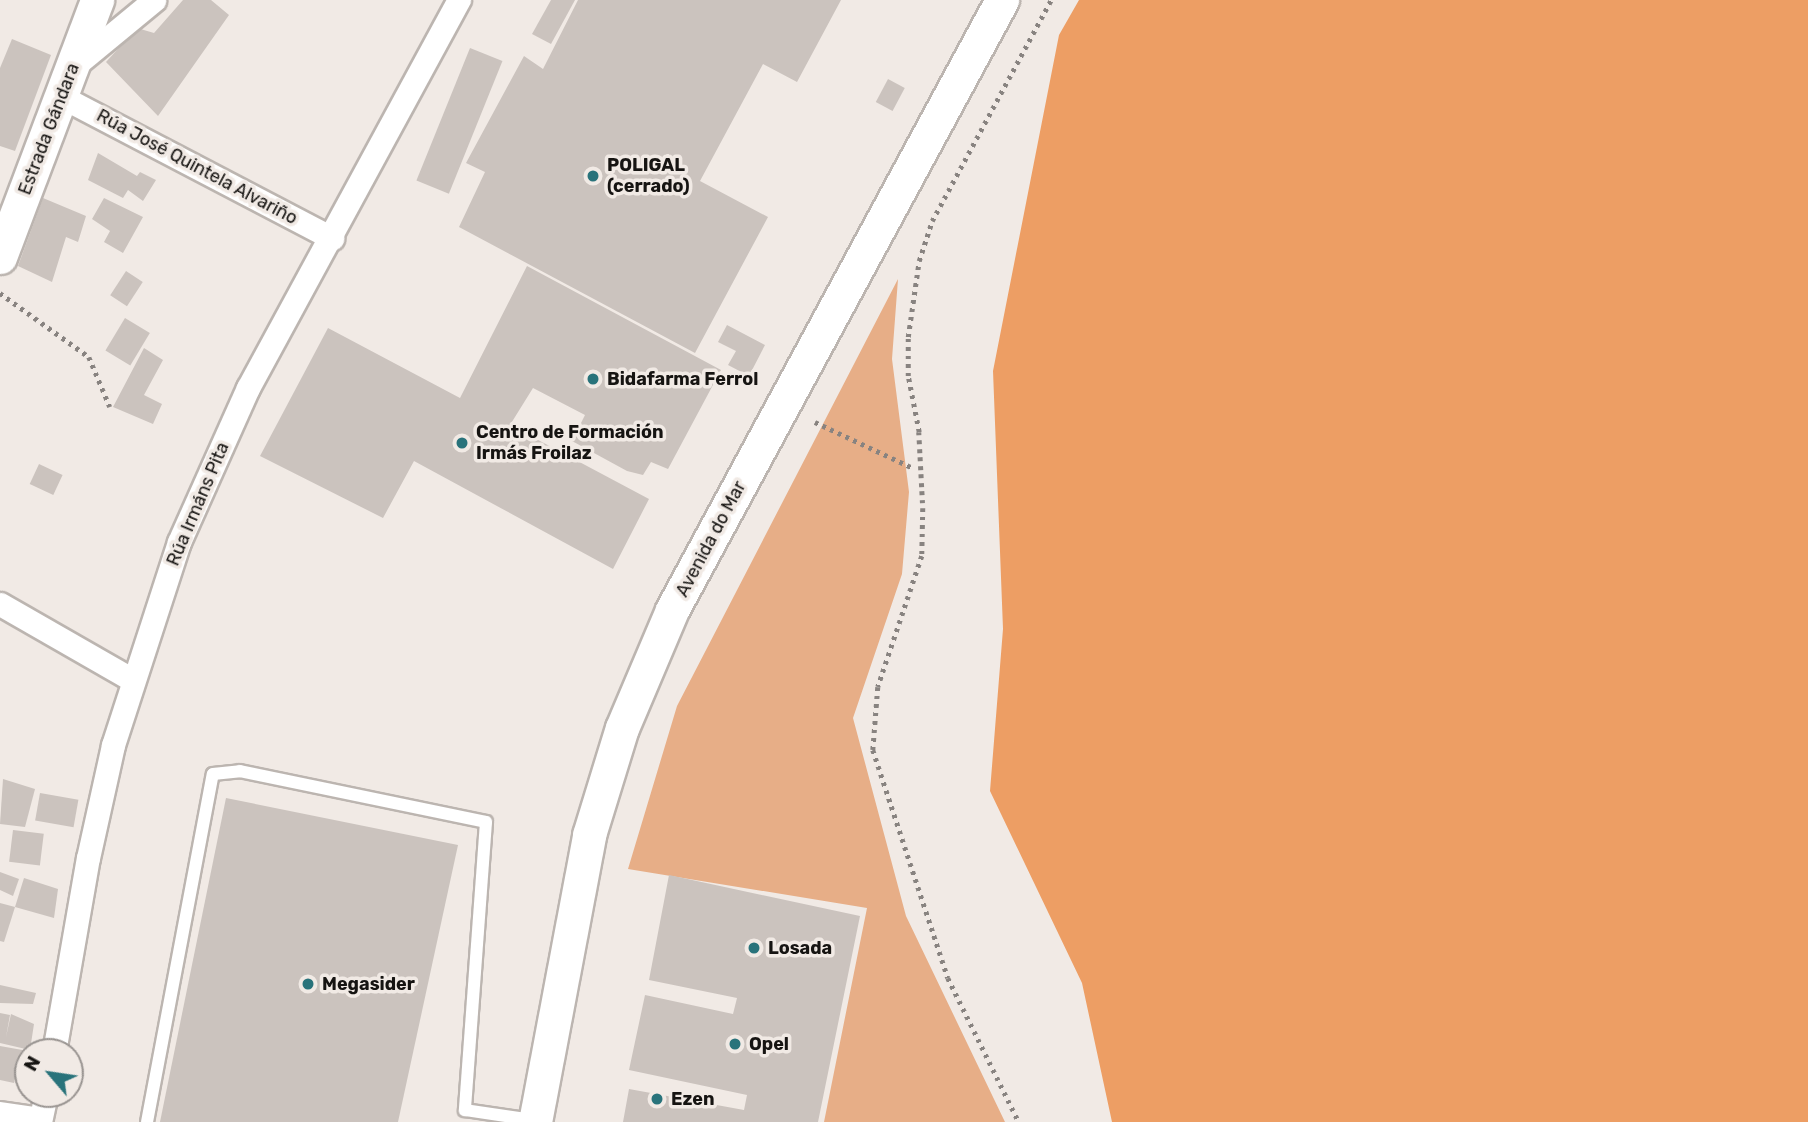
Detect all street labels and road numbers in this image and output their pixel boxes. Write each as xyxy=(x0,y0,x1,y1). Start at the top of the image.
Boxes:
street label: Estrada Gándara xyxy=(14,60,84,198)
street label: Rúa José Quintela Alvariño xyxy=(93,105,301,229)
street label: Rúa Irmáns Pita xyxy=(162,439,234,569)
street label: Avenida do Mar xyxy=(671,477,751,601)

